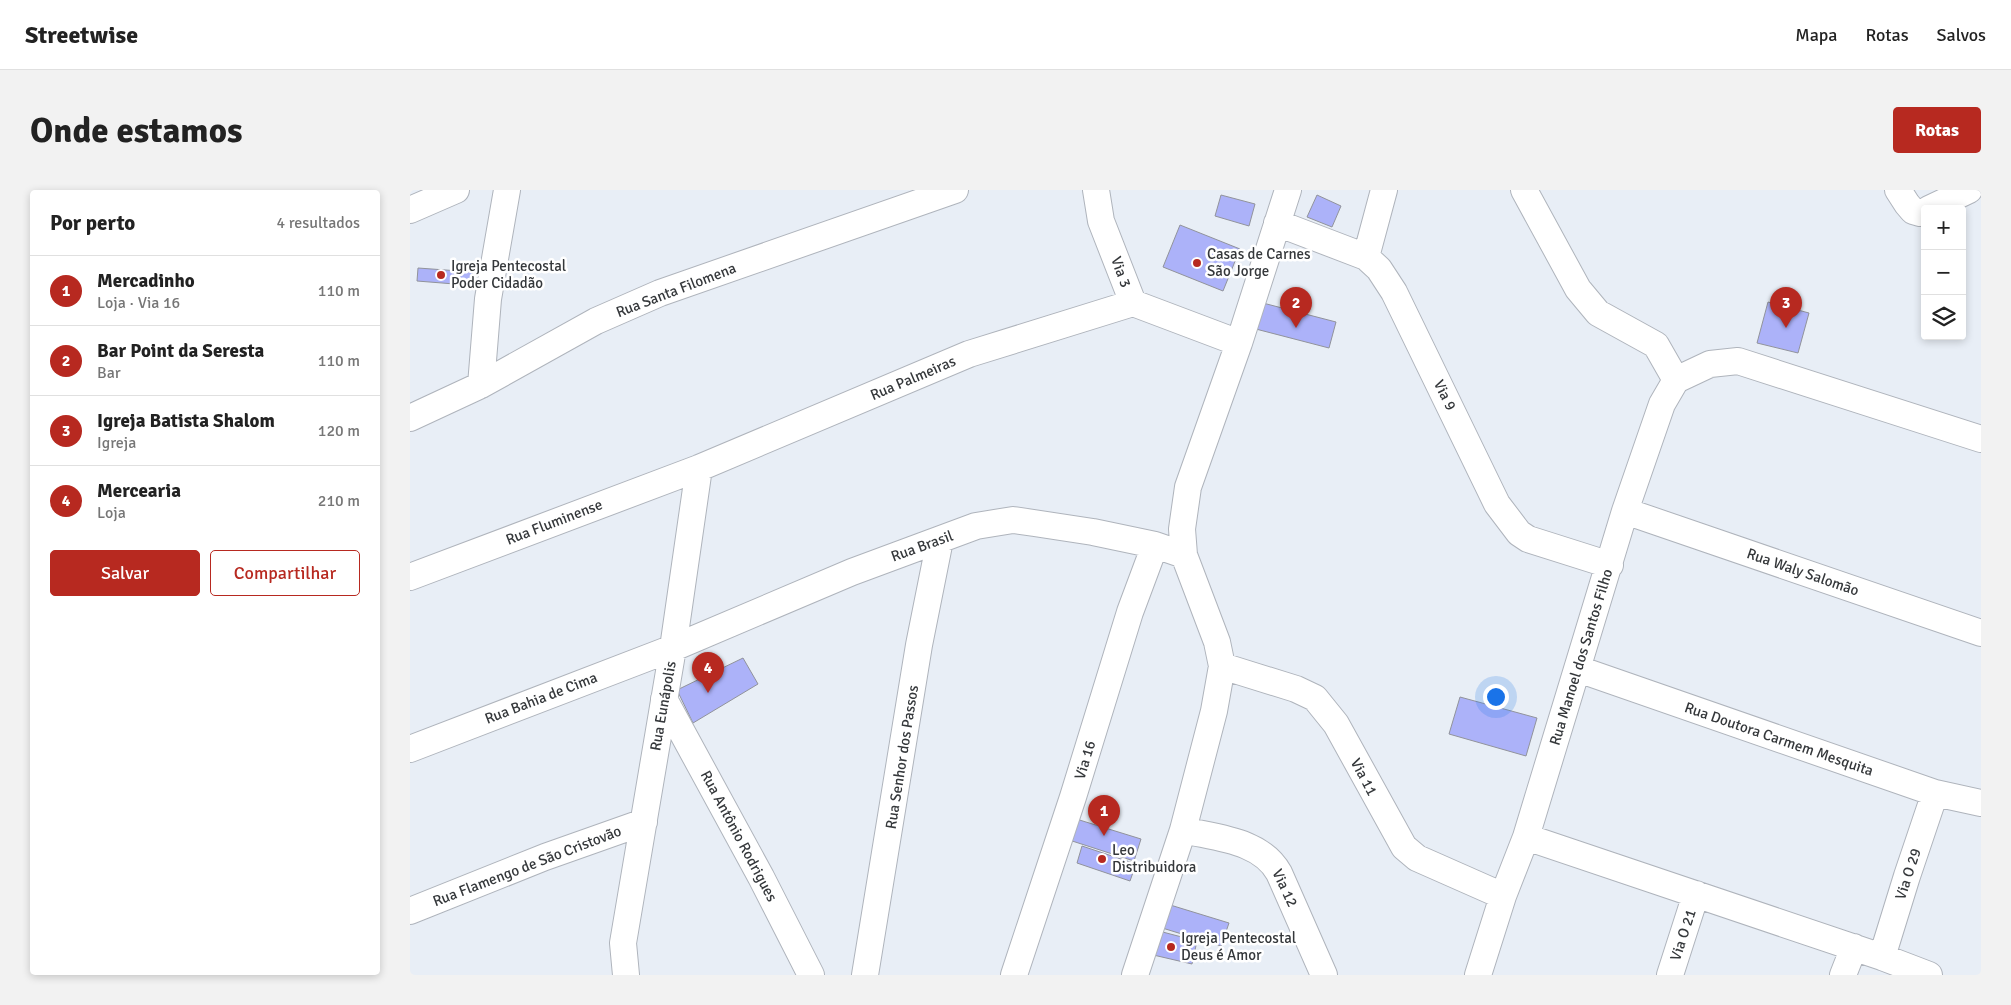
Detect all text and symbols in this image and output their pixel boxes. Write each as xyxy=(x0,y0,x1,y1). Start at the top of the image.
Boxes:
text: Streetwise xyxy=(25,20,138,50)
text: Mapa xyxy=(1795,24,1838,46)
text: Rotas xyxy=(1866,24,1909,46)
text: Salvos xyxy=(1937,24,1986,46)
button: Rotas xyxy=(1893,107,1981,153)
text: Onde estamos xyxy=(30,109,242,152)
map controls xyxy=(1921,205,1966,340)
button: + xyxy=(1921,205,1966,250)
text: Por perto xyxy=(50,210,135,236)
text: 4 resultados xyxy=(277,213,360,233)
place label: Casas de Carnes São Jorge xyxy=(1207,245,1311,280)
button: − xyxy=(1921,250,1966,295)
street label: Via 3 xyxy=(1107,254,1135,290)
place label: Igreja Pentecostal Poder Cidadão xyxy=(451,257,566,292)
marker: Casas de Carnes São Jorge xyxy=(1191,257,1203,269)
street label: Rua Santa Filomena xyxy=(613,259,739,321)
text: Mercadinho xyxy=(97,269,195,293)
marker: Igreja Pentecostal Poder Cidadão xyxy=(435,269,447,281)
text: 1 xyxy=(62,281,70,301)
text: 110 m xyxy=(318,281,360,301)
pin: 2 xyxy=(1280,287,1312,328)
pin: 3 xyxy=(1770,287,1802,328)
text: Loja · Via 16 xyxy=(97,293,180,313)
button: layers xyxy=(1921,295,1966,340)
text: Bar Point da Seresta xyxy=(97,339,264,363)
text: 2 xyxy=(62,351,70,371)
text: 110 m xyxy=(318,351,360,371)
street label: Rua Palmeiras xyxy=(868,352,959,404)
text: Bar xyxy=(97,363,121,383)
street label: Via 9 xyxy=(1430,377,1460,413)
text: Igreja Batista Shalom xyxy=(97,409,275,433)
text: 3 xyxy=(62,421,70,441)
text: 120 m xyxy=(318,421,360,441)
text: Igreja xyxy=(97,433,136,453)
text: Mercearia xyxy=(97,479,181,503)
text: 4 xyxy=(62,491,70,511)
text: 210 m xyxy=(318,491,360,511)
street label: Rua Fluminense xyxy=(503,495,605,549)
text: Loja xyxy=(97,503,126,523)
street label: Rua Brasil xyxy=(889,526,955,566)
street label: Rua Waly Salomão xyxy=(1745,544,1862,600)
button: Salvar xyxy=(50,550,200,596)
button: Compartilhar xyxy=(210,550,360,596)
street label: Rua Manoel dos Santos Filho xyxy=(1546,566,1616,747)
pin: 4 xyxy=(692,652,724,693)
street label: Rua Eunápolis xyxy=(646,659,680,752)
street label: Rua Bahia de Cima xyxy=(482,668,600,728)
street label: Rua Senhor dos Passos xyxy=(882,683,922,830)
your location xyxy=(1483,684,1509,710)
street label: Rua Doutora Carmem Mesquita xyxy=(1682,698,1876,780)
street label: Via 16 xyxy=(1071,738,1099,782)
street label: Via 11 xyxy=(1347,755,1381,799)
street label: Rua Antônio Rodrigues xyxy=(697,767,781,905)
pin: 1 xyxy=(1088,795,1120,836)
street label: Rua Flamengo de São Cristovão xyxy=(430,822,624,910)
place label: Leo Distribuidora xyxy=(1112,841,1196,876)
street label: Via O 29 xyxy=(1891,846,1925,902)
marker: Leo Distribuidora xyxy=(1096,853,1108,865)
street label: Via 12 xyxy=(1268,866,1302,910)
street label: Via O 21 xyxy=(1666,907,1700,963)
place label: Igreja Pentecostal Deus é Amor xyxy=(1181,929,1296,964)
marker: Igreja Pentecostal Deus é Amor xyxy=(1165,941,1177,953)

